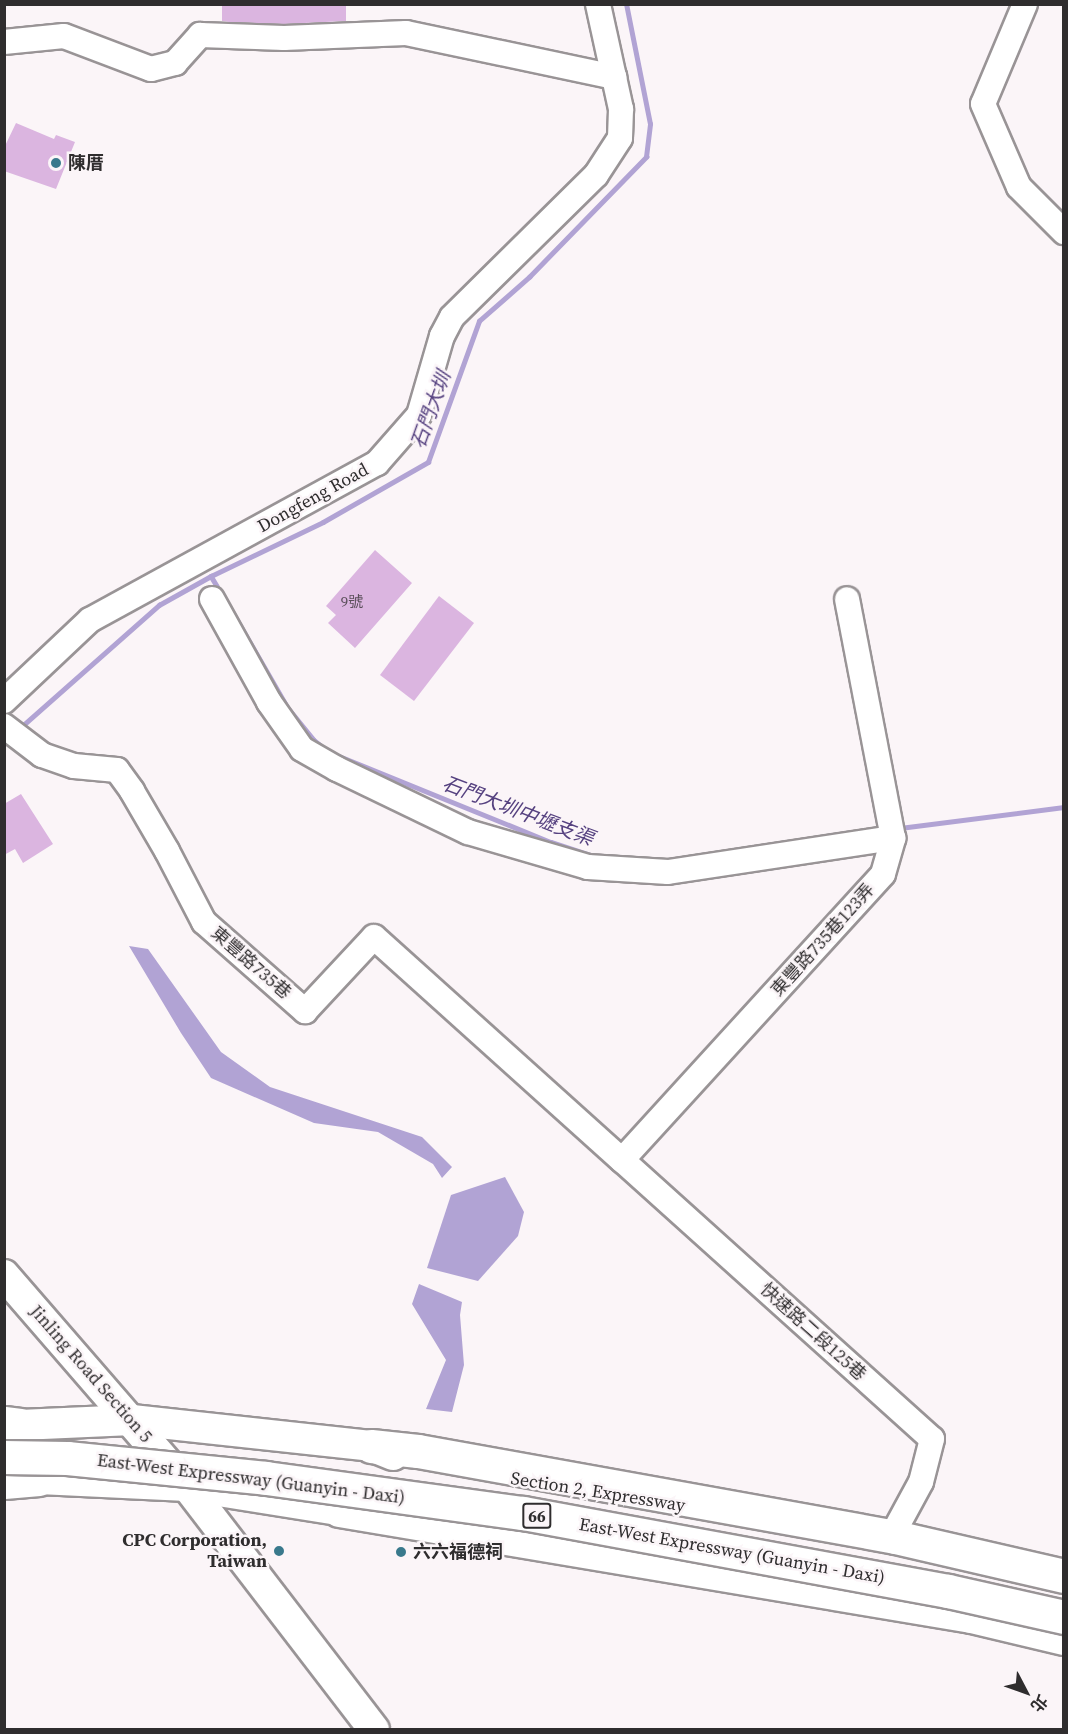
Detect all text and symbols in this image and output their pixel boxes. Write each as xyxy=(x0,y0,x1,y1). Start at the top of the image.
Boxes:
place label: 陳厝 xyxy=(68,152,104,174)
marker: 陳厝 xyxy=(49,156,63,170)
water label: 石門大圳 xyxy=(406,368,456,452)
street label: Dongfeng Road xyxy=(254,459,372,537)
house number: 9號 xyxy=(341,593,363,611)
water label: 石門大圳中壢支渠 xyxy=(439,771,597,851)
street label: 東豐路735巷123弄 xyxy=(767,879,879,1001)
street label: 東豐路735巷 xyxy=(207,922,295,1004)
street label: 快速路二段125巷 xyxy=(756,1279,870,1385)
street label: Jinling Road Section 5 xyxy=(25,1301,157,1447)
street label: East-West Expressway (Guanyin - Daxi) xyxy=(96,1449,406,1509)
street label: Section 2, Expressway xyxy=(509,1468,687,1516)
road number: 66 xyxy=(522,1503,552,1529)
street label: East-West Expressway (Guanyin - Daxi) xyxy=(577,1513,887,1589)
place label: CPC Corporation, Taiwan xyxy=(122,1530,267,1572)
place label: 六六福德祠 xyxy=(413,1541,503,1563)
marker: CPC Corporation, Taiwan xyxy=(272,1544,286,1558)
marker: 六六福德祠 xyxy=(394,1545,408,1559)
north arrow xyxy=(996,1662,1056,1722)
text: 北 xyxy=(1026,1691,1053,1717)

